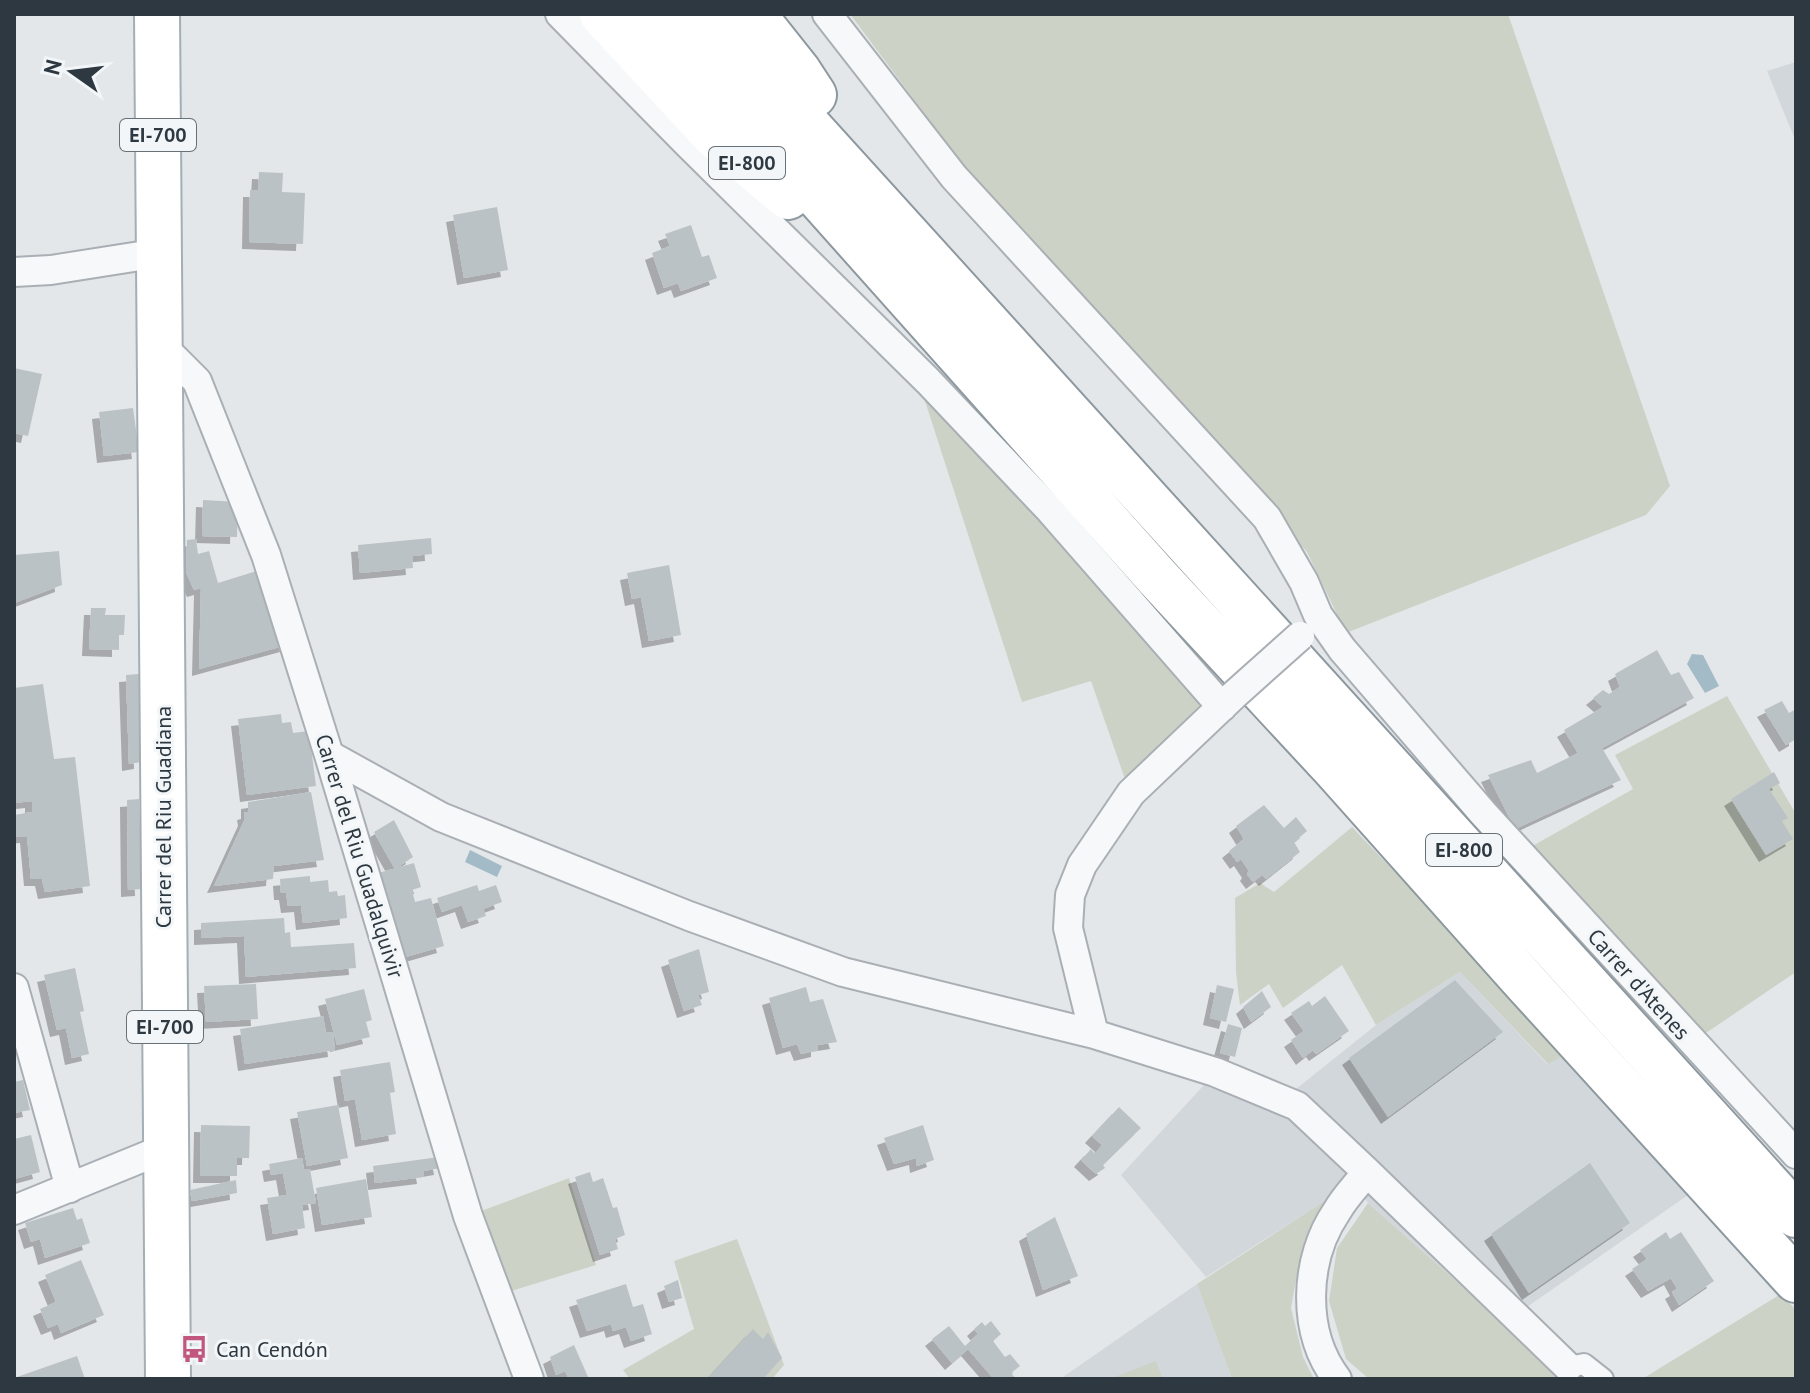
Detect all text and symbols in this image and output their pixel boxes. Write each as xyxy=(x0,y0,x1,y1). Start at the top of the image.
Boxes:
north arrow xyxy=(32,32,112,112)
text: N xyxy=(37,57,68,78)
road number: EI-700 xyxy=(120,119,196,151)
road number: EI-800 xyxy=(709,147,785,179)
street label: Carrer del Riu Guadiana xyxy=(149,706,177,928)
street label: Carrer del Riu Guadalquivir xyxy=(310,731,411,982)
road number: EI-800 xyxy=(1426,834,1502,866)
street label: Carrer d'Atenes xyxy=(1582,923,1696,1045)
road number: EI-700 xyxy=(127,1011,203,1043)
bus stop icon: Can Cendón xyxy=(179,1334,209,1364)
place label: Can Cendón xyxy=(216,1335,328,1363)

